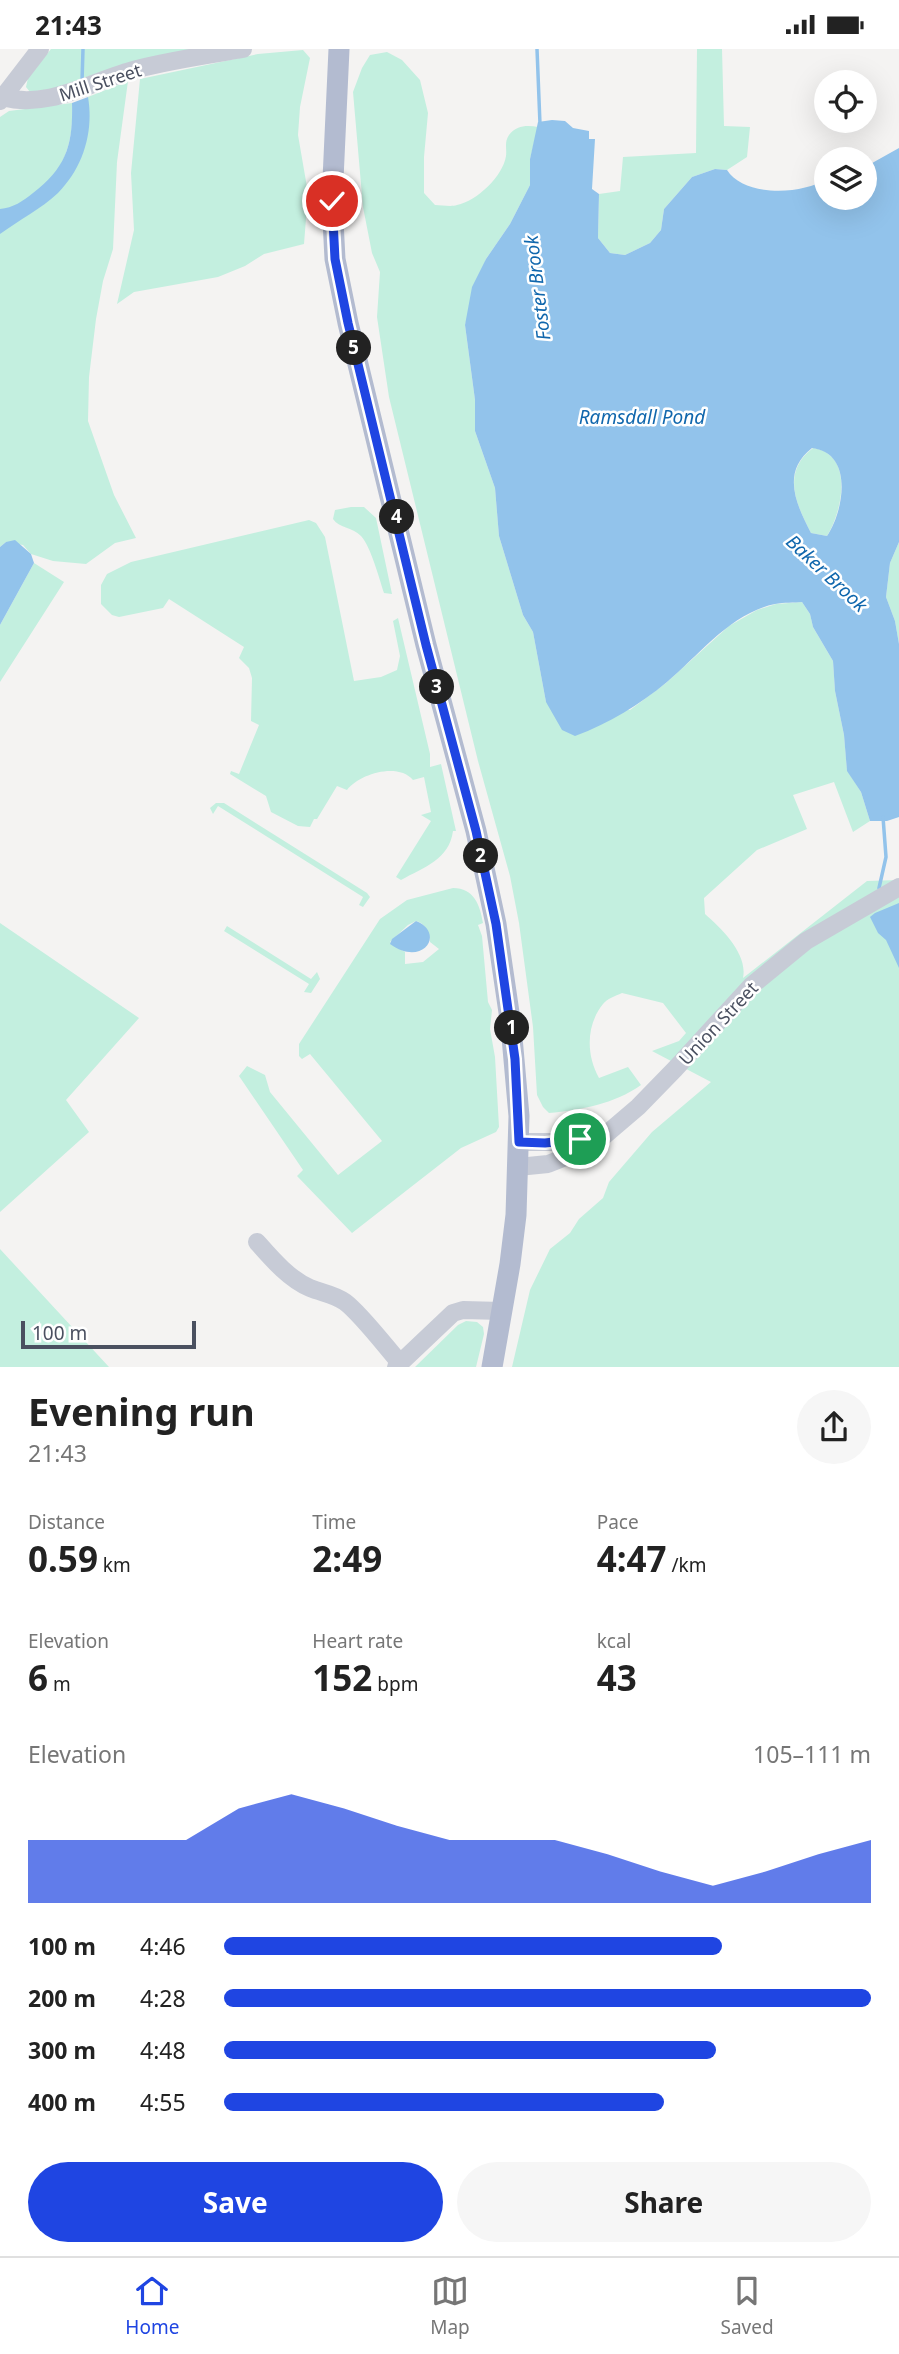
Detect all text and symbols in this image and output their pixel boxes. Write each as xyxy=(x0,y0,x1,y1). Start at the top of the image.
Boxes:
text: 21:43 xyxy=(35,7,102,43)
street label: Mill Street xyxy=(56,57,145,107)
map controls xyxy=(814,70,877,210)
button: locate xyxy=(814,70,877,133)
button: layers xyxy=(814,147,877,210)
pin xyxy=(302,171,362,231)
icon: check xyxy=(313,182,351,220)
water label: Foster Brook xyxy=(518,233,556,342)
pin: 5 xyxy=(336,331,372,365)
text: 5 xyxy=(348,334,359,360)
water label: Ramsdall Pond xyxy=(579,404,706,430)
pin: 4 xyxy=(380,499,414,535)
text: 4 xyxy=(391,503,402,529)
water label: Baker Brook xyxy=(781,529,874,618)
pin: 3 xyxy=(420,669,454,705)
text: 3 xyxy=(431,673,442,699)
pin: 2 xyxy=(463,839,498,873)
text: 2 xyxy=(475,842,486,868)
street label: Union Street xyxy=(673,976,763,1070)
pin: 1 xyxy=(494,1011,530,1045)
text: 1 xyxy=(506,1014,517,1040)
pin xyxy=(550,1109,610,1169)
icon: arrive xyxy=(561,1120,599,1158)
scale bar xyxy=(21,1318,196,1350)
text: 100 m xyxy=(32,1320,87,1346)
text: Evening run xyxy=(28,1385,255,1437)
button: share xyxy=(797,1390,871,1464)
text: 21:43 xyxy=(28,1437,87,1469)
text: Distance xyxy=(28,1509,105,1535)
text: Time xyxy=(312,1509,356,1535)
text: Pace xyxy=(597,1509,639,1535)
text: 0.59 xyxy=(28,1535,98,1582)
text: 2:49 xyxy=(312,1535,382,1582)
text: 4:47 xyxy=(597,1535,667,1582)
text: km xyxy=(98,1552,131,1578)
text: /km xyxy=(667,1552,706,1578)
text: Elevation xyxy=(28,1628,109,1654)
text: Heart rate xyxy=(312,1628,403,1654)
text: kcal xyxy=(597,1628,631,1654)
text: 6 xyxy=(28,1654,48,1701)
text: 152 xyxy=(312,1654,372,1701)
text: 43 xyxy=(597,1654,637,1701)
text: m xyxy=(48,1671,71,1697)
text: bpm xyxy=(372,1671,418,1697)
text: Elevation xyxy=(28,1738,126,1770)
text: 105–111 m xyxy=(753,1738,871,1770)
text: 100 m xyxy=(28,1930,96,1962)
text: 4:46 xyxy=(140,1930,186,1962)
text: 200 m xyxy=(28,1982,96,2014)
text: 4:28 xyxy=(140,1982,186,2014)
text: 300 m xyxy=(28,2034,96,2066)
text: 4:48 xyxy=(140,2034,186,2066)
text: 400 m xyxy=(28,2086,96,2118)
text: 4:55 xyxy=(140,2086,186,2118)
button: Save xyxy=(28,2162,443,2242)
button: Share xyxy=(457,2162,871,2242)
tab: Home xyxy=(125,2272,179,2340)
tab: Map xyxy=(430,2272,470,2340)
tab: Saved xyxy=(720,2272,774,2340)

